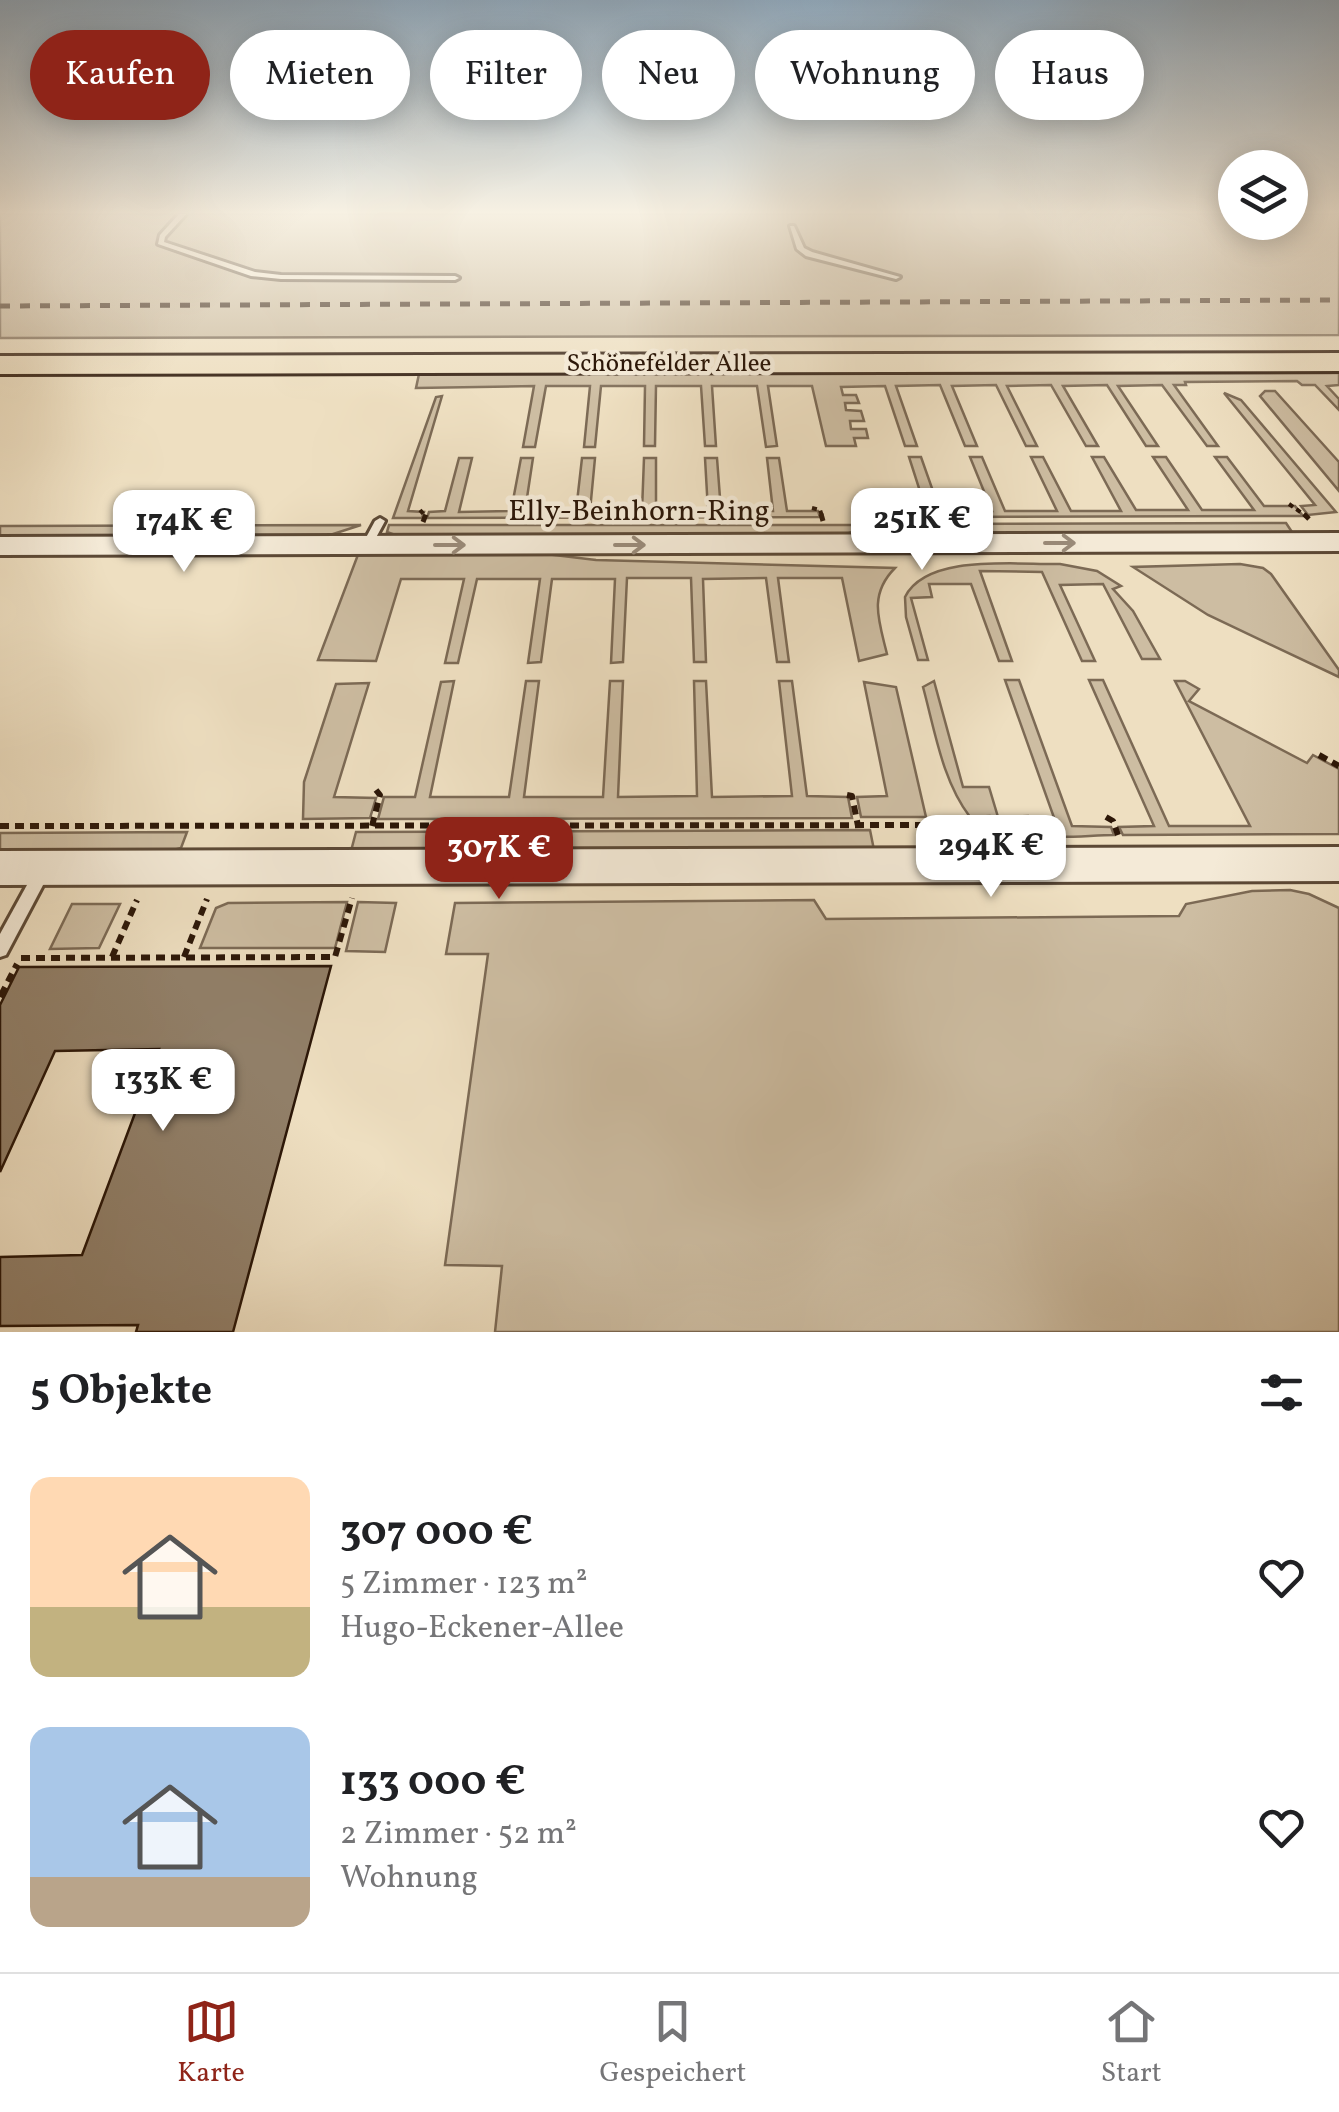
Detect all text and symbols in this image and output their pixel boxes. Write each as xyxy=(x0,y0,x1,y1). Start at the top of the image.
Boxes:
chip: Kaufen xyxy=(30,30,210,120)
chip: Mieten xyxy=(230,30,410,120)
chip: Filter xyxy=(430,30,582,120)
chip: Neu xyxy=(602,30,735,120)
chip: Wohnung xyxy=(755,30,975,120)
chip: Haus xyxy=(995,30,1144,120)
map controls xyxy=(1218,150,1308,240)
button: layers xyxy=(1218,150,1308,240)
street label: Schönefelder Allee xyxy=(567,347,771,382)
pin: 251K € xyxy=(841,488,1003,573)
pin: 174K € xyxy=(103,490,265,575)
street label: Elly-Beinhorn-Ring xyxy=(508,491,770,533)
text: 251K € xyxy=(873,498,971,542)
text: 174K € xyxy=(135,500,233,544)
one-way arrow xyxy=(1042,534,1075,552)
one-way arrow xyxy=(432,536,465,554)
one-way arrow xyxy=(614,536,646,554)
pin: 294K € xyxy=(910,815,1072,900)
pin: 307K € xyxy=(418,817,580,902)
text: 294K € xyxy=(938,825,1044,869)
text: 307K € xyxy=(447,827,551,871)
pin: 133K € xyxy=(82,1049,244,1134)
text: 133K € xyxy=(114,1059,212,1103)
text: 5 Objekte xyxy=(30,1363,212,1422)
icon: filters xyxy=(1254,1365,1309,1420)
text: 307 000 € xyxy=(340,1504,533,1563)
icon: home xyxy=(110,1517,230,1637)
icon: heart xyxy=(1254,1550,1309,1605)
text: 5 Zimmer · 123 m² xyxy=(340,1563,588,1607)
text: Hugo-Eckener-Allee xyxy=(340,1607,624,1651)
text: 133 000 € xyxy=(340,1754,526,1813)
icon: home xyxy=(110,1767,230,1887)
icon: heart xyxy=(1254,1800,1309,1855)
text: 2 Zimmer · 52 m² xyxy=(340,1813,577,1857)
text: Wohnung xyxy=(340,1857,478,1901)
tab: Karte xyxy=(177,1994,245,2093)
tab: Gespeichert xyxy=(599,1994,746,2093)
tab: Start xyxy=(1101,1994,1162,2093)

